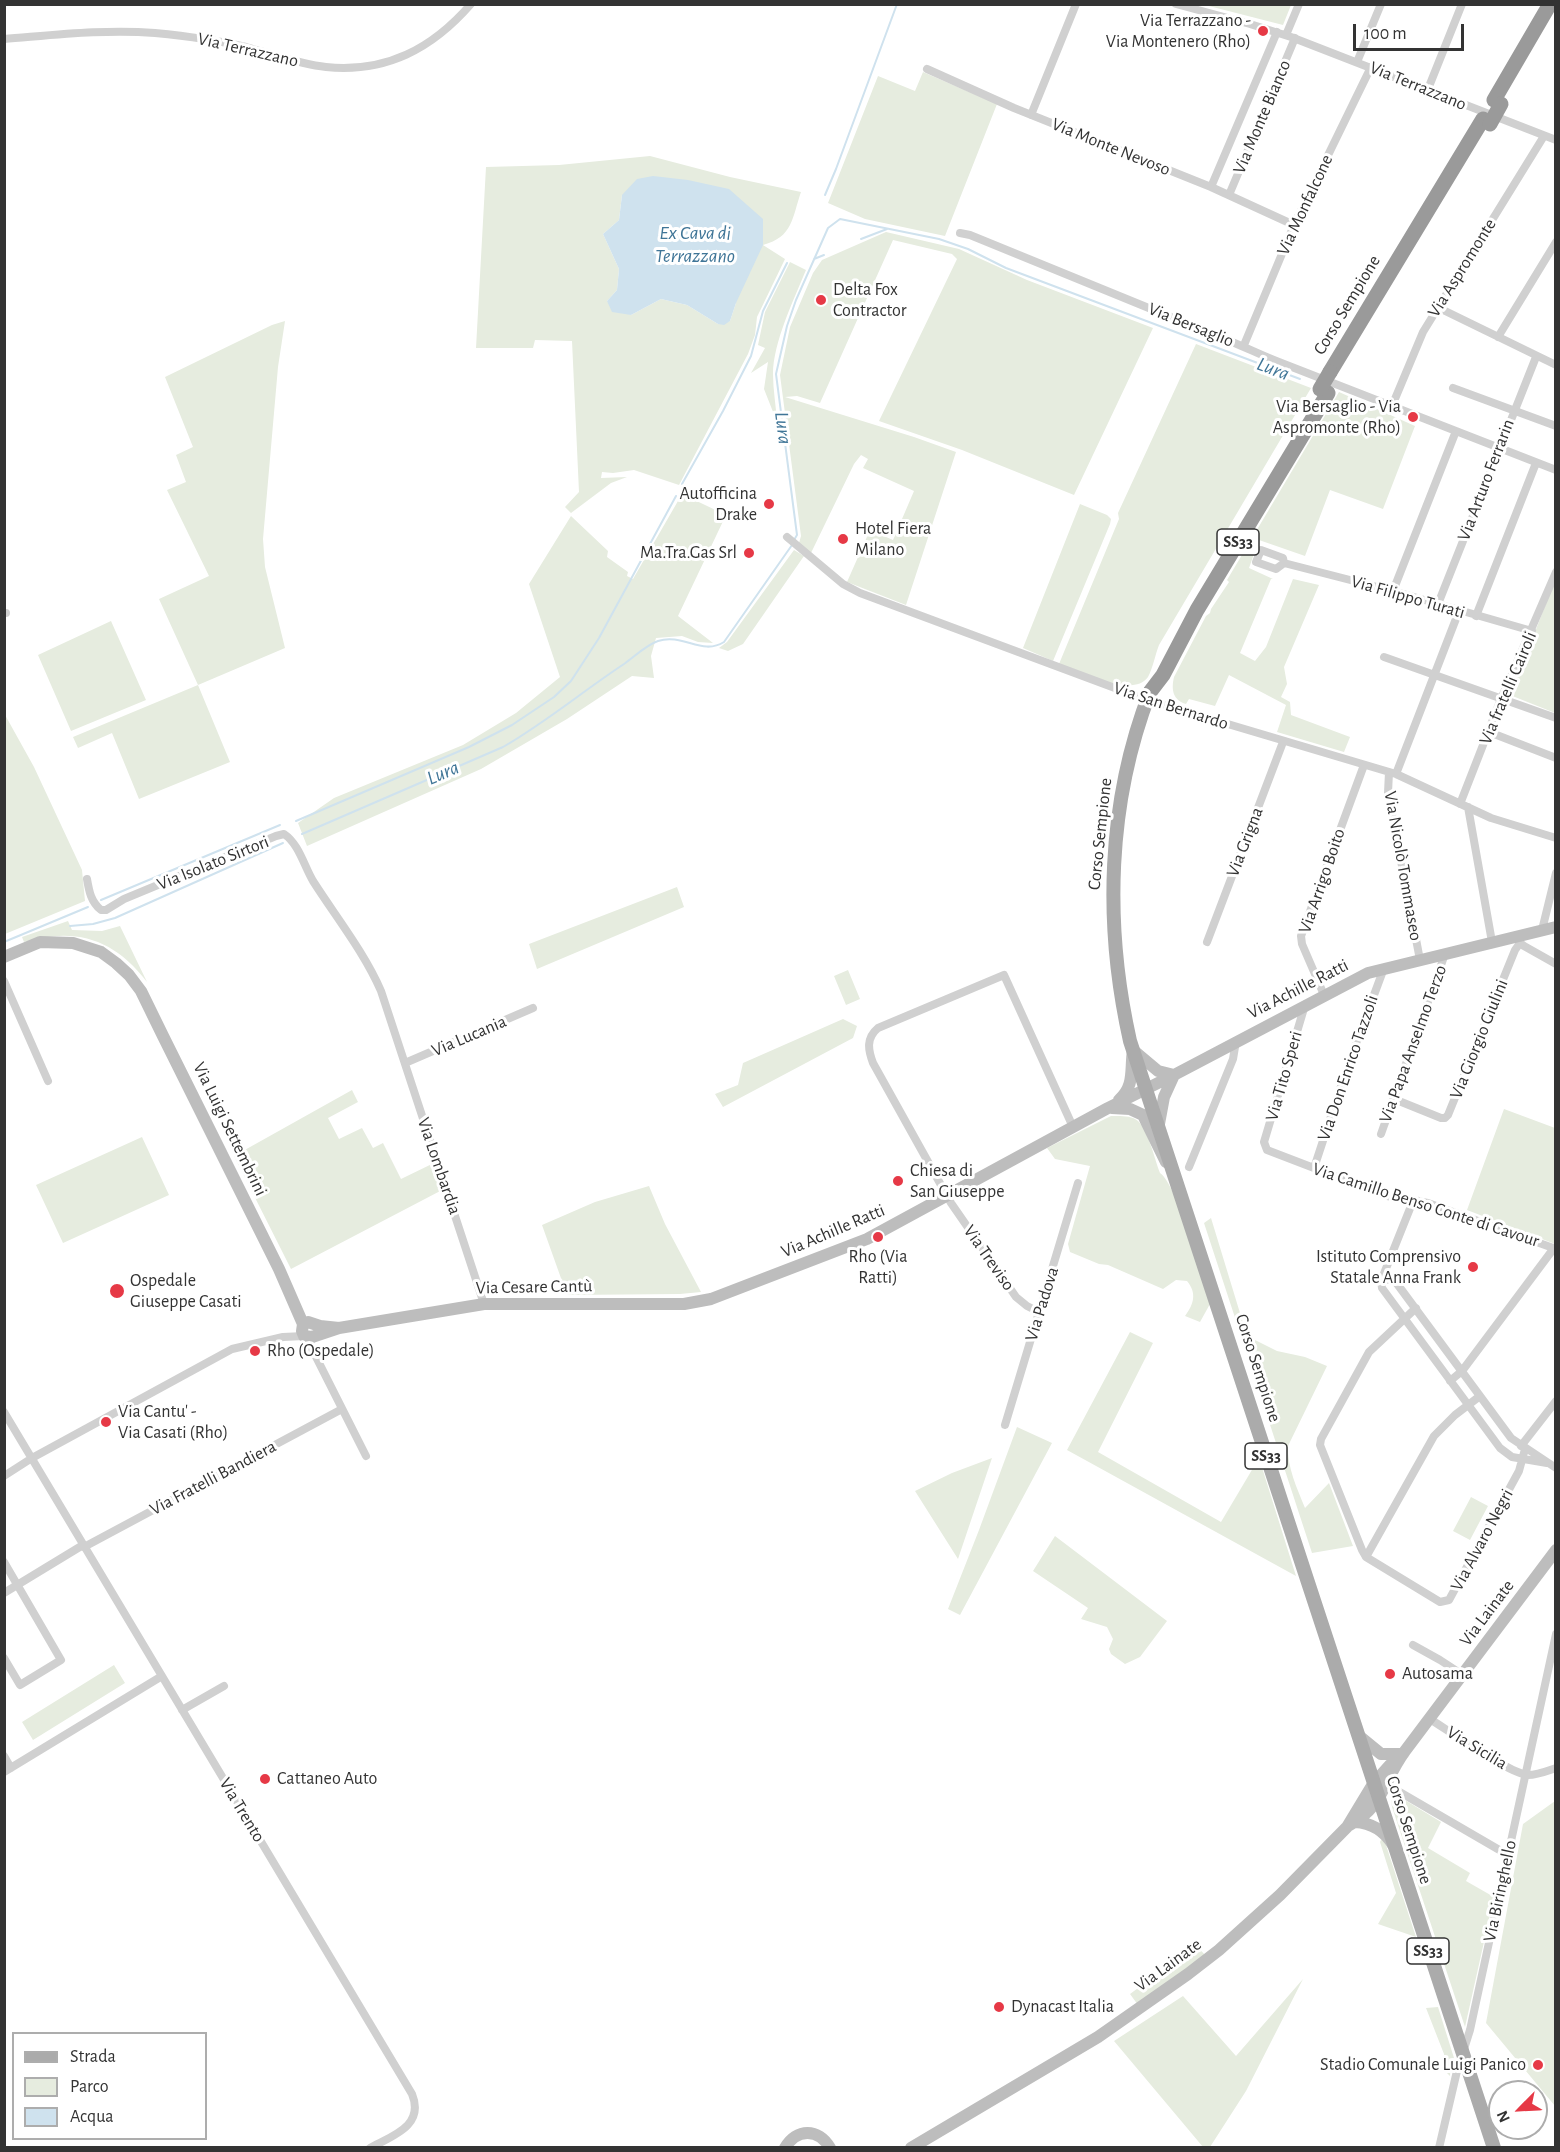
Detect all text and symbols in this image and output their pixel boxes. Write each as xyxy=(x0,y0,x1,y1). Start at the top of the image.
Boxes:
place label: Via Terrazzano - Via Montenero (Rho) xyxy=(1106,10,1251,52)
scale bar xyxy=(1356,12,1467,50)
marker: Via Terrazzano - Via Montenero (Rho) xyxy=(1256,24,1270,38)
text: 100 m xyxy=(1364,25,1407,43)
street label: Via Terrazzano xyxy=(196,28,300,72)
street label: Via Monte Bianco xyxy=(1228,57,1296,177)
street label: Via Terrazzano xyxy=(1366,57,1470,115)
street label: Via Monte Nevoso xyxy=(1048,113,1174,181)
street label: Via Monfalcone xyxy=(1272,151,1338,259)
street label: Via Aspromonte xyxy=(1423,215,1501,321)
water label: Ex Cava di Terrazzano xyxy=(655,221,735,268)
street label: Corso Sempione xyxy=(1309,251,1385,359)
place label: Delta Fox Contractor xyxy=(833,279,907,322)
marker: Delta Fox Contractor xyxy=(814,293,828,307)
street label: Via Bersaglio xyxy=(1145,298,1237,352)
water label: Lura xyxy=(1253,352,1293,386)
place label: Via Bersaglio - Via Aspromonte (Rho) xyxy=(1273,396,1401,438)
water label: Lura xyxy=(769,410,797,446)
marker: Via Bersaglio - Via Aspromonte (Rho) xyxy=(1406,410,1420,424)
street label: Via Arturo Ferrarin xyxy=(1453,416,1519,544)
place label: Autofficina Drake xyxy=(679,483,757,526)
marker: Autofficina Drake xyxy=(762,497,776,511)
place label: Hotel Fiera Milano xyxy=(855,518,931,560)
road number: SS33 xyxy=(1217,529,1259,555)
marker: Hotel Fiera Milano xyxy=(836,532,850,546)
place label: Ma.Tra.Gas Srl xyxy=(640,542,737,564)
marker: Ma.Tra.Gas Srl xyxy=(742,546,756,560)
street label: Via Filippo Turati xyxy=(1349,570,1467,624)
street label: Via fratelli Cairoli xyxy=(1474,628,1542,748)
street label: Via San Bernardo xyxy=(1111,677,1231,735)
water label: Lura xyxy=(423,756,463,790)
street label: Corso Sempione xyxy=(1083,777,1117,891)
street label: Via Nicolò Tommaseo xyxy=(1379,790,1427,942)
street label: Via Grigna xyxy=(1222,804,1268,880)
street label: Via Arrigo Boito xyxy=(1294,826,1350,936)
street label: Via Isolato Sirtori xyxy=(154,831,272,895)
street label: Via Achille Ratti xyxy=(1244,954,1352,1024)
street label: Via Papa Anselmo Terzo xyxy=(1374,962,1452,1126)
street label: Via Giorgio Giulini xyxy=(1445,976,1513,1102)
street label: Via Don Enrico Tazzoli xyxy=(1313,992,1383,1144)
street label: Via Lucania xyxy=(428,1011,510,1061)
street label: Via Tito Speri xyxy=(1261,1029,1307,1123)
street label: Via Luigi Settembrini xyxy=(188,1059,272,1199)
street label: Via Lombardia xyxy=(412,1115,466,1217)
street label: Via Camillo Benso Conte di Cavour xyxy=(1310,1158,1542,1252)
place label: Chiesa di San Giuseppe xyxy=(910,1160,1004,1202)
marker: Chiesa di San Giuseppe xyxy=(891,1174,905,1188)
street label: Via Achille Ratti xyxy=(778,1199,888,1263)
street label: Via Treviso xyxy=(959,1221,1019,1295)
marker: Rho (Via Ratti) xyxy=(871,1230,885,1244)
place label: Rho (Via Ratti) xyxy=(849,1246,907,1288)
place label: Istituto Comprensivo Statale Anna Frank xyxy=(1316,1246,1461,1288)
marker: Istituto Comprensivo Statale Anna Frank xyxy=(1466,1260,1480,1274)
street label: Via Padova xyxy=(1020,1264,1064,1344)
place label: Ospedale Giuseppe Casati xyxy=(130,1270,242,1312)
street label: Via Cesare Cantù xyxy=(475,1275,593,1299)
marker: Ospedale Giuseppe Casati xyxy=(108,1282,126,1300)
street label: Corso Sempione xyxy=(1230,1311,1286,1425)
place label: Rho (Ospedale) xyxy=(267,1340,375,1362)
marker: Rho (Ospedale) xyxy=(248,1344,262,1358)
place label: Via Cantu' - Via Casati (Rho) xyxy=(118,1401,228,1444)
marker: Via Cantu' - Via Casati (Rho) xyxy=(99,1415,113,1429)
street label: Via Fratelli Bandiera xyxy=(146,1436,280,1520)
road number: SS33 xyxy=(1245,1443,1287,1469)
street label: Via Alvaro Negri xyxy=(1446,1485,1518,1595)
street label: Via Lainate xyxy=(1455,1576,1519,1650)
place label: Autosama xyxy=(1402,1663,1473,1685)
marker: Autosama xyxy=(1383,1667,1397,1681)
street label: Via Sicilia xyxy=(1443,1721,1511,1775)
place label: Cattaneo Auto xyxy=(277,1768,377,1790)
marker: Cattaneo Auto xyxy=(258,1772,272,1786)
street label: Corso Sempione xyxy=(1381,1773,1437,1887)
street label: Via Trento xyxy=(214,1774,270,1846)
street label: Via Biringhello xyxy=(1479,1838,1521,1944)
street label: Via Lainate xyxy=(1130,1934,1206,1996)
road number: SS33 xyxy=(1407,1938,1449,1964)
place label: Dynacast Italia xyxy=(1011,1996,1114,2018)
marker: Dynacast Italia xyxy=(992,2000,1006,2014)
legend xyxy=(12,2032,207,2140)
text: Strada xyxy=(70,2048,116,2066)
place label: Stadio Comunale Luigi Panico xyxy=(1320,2054,1526,2076)
marker: Stadio Comunale Luigi Panico xyxy=(1531,2058,1545,2072)
text: Parco xyxy=(70,2078,109,2096)
north arrow xyxy=(1488,2080,1548,2140)
text: Acqua xyxy=(70,2108,114,2126)
text: N xyxy=(1494,2108,1513,2125)

